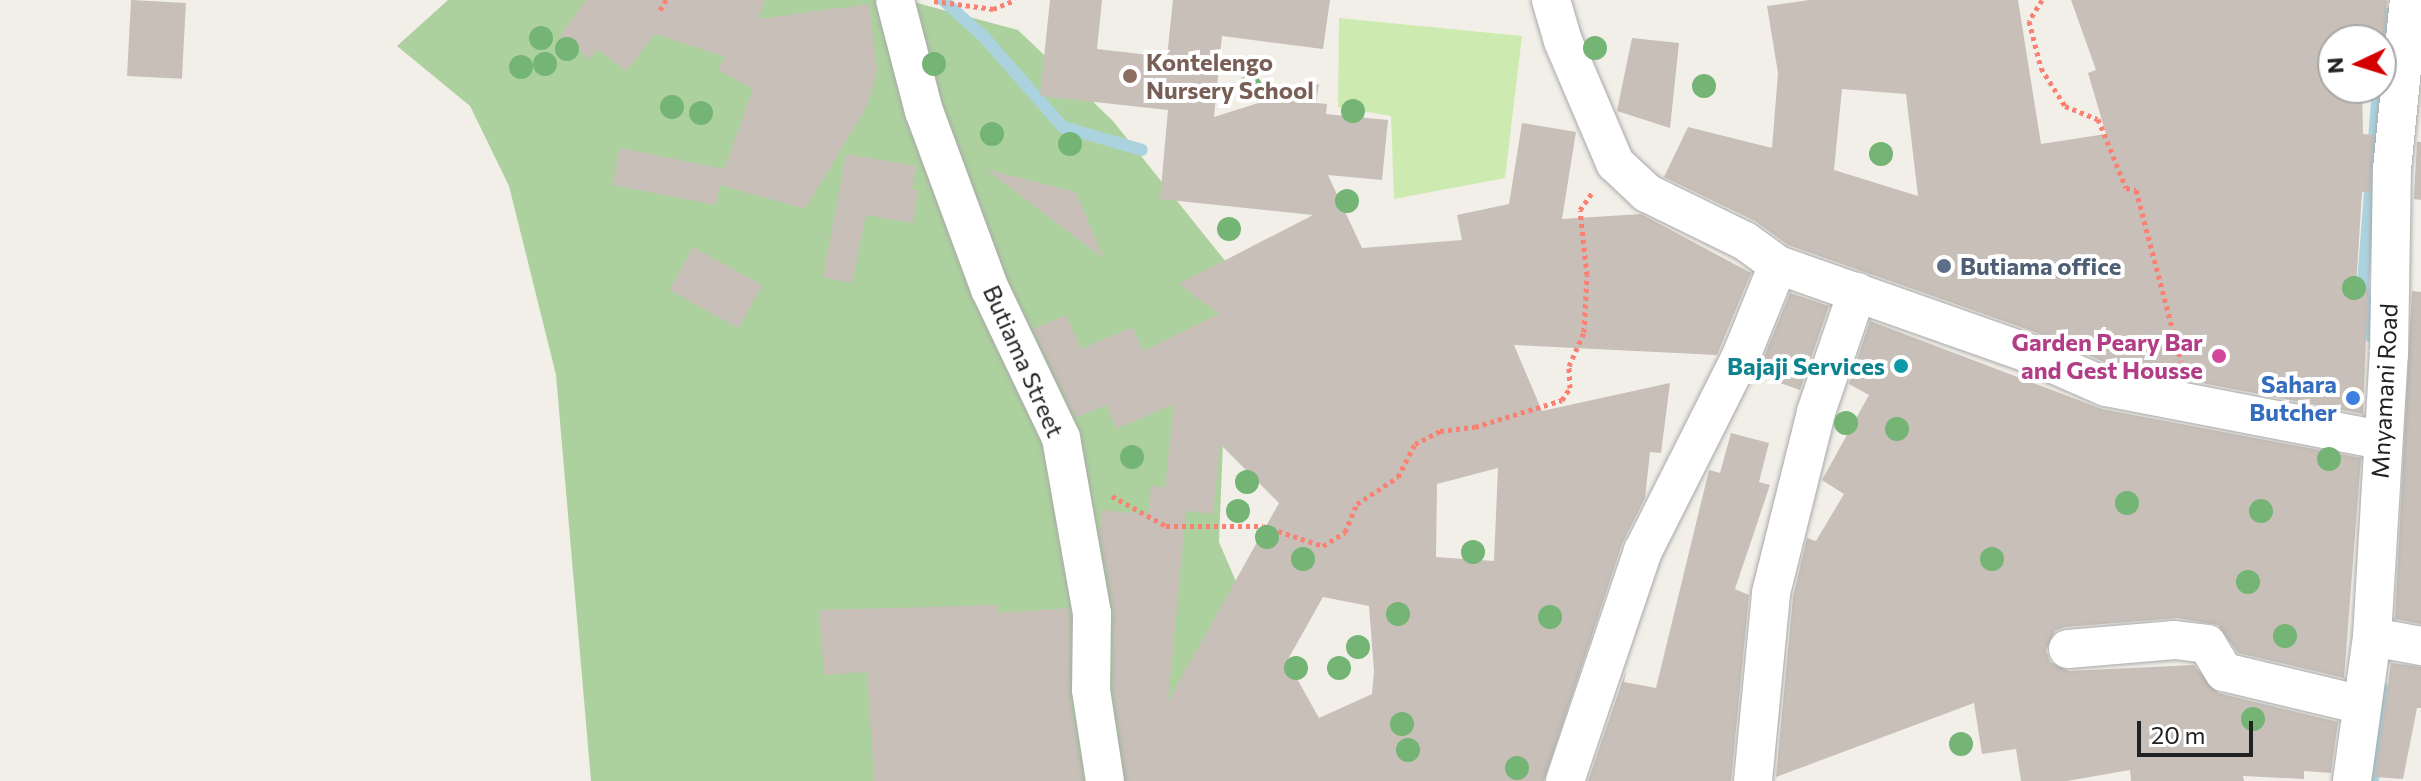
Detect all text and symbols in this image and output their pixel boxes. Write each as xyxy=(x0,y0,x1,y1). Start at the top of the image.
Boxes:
north arrow xyxy=(2317,24,2397,104)
place label: Kontelengo Nursery School xyxy=(1146,48,1314,104)
text: N xyxy=(2321,56,2349,75)
marker: Kontelengo Nursery School xyxy=(1121,67,1139,85)
place label: Butiama office xyxy=(1960,252,2121,280)
marker: Butiama office xyxy=(1935,257,1953,275)
street label: Butiama Street xyxy=(978,281,1070,441)
street label: Mnyamani Road xyxy=(2365,303,2403,479)
place label: Garden Peary Bar and Gest Housse xyxy=(2012,328,2203,384)
marker: Garden Peary Bar and Gest Housse xyxy=(2210,347,2228,365)
place label: Bajaji Services xyxy=(1727,352,1885,380)
marker: Bajaji Services xyxy=(1892,357,1910,375)
place label: Sahara Butcher xyxy=(2249,370,2337,426)
marker: Sahara Butcher xyxy=(2344,389,2362,407)
scale bar xyxy=(2141,705,2257,755)
text: 20 m xyxy=(2151,720,2205,749)

